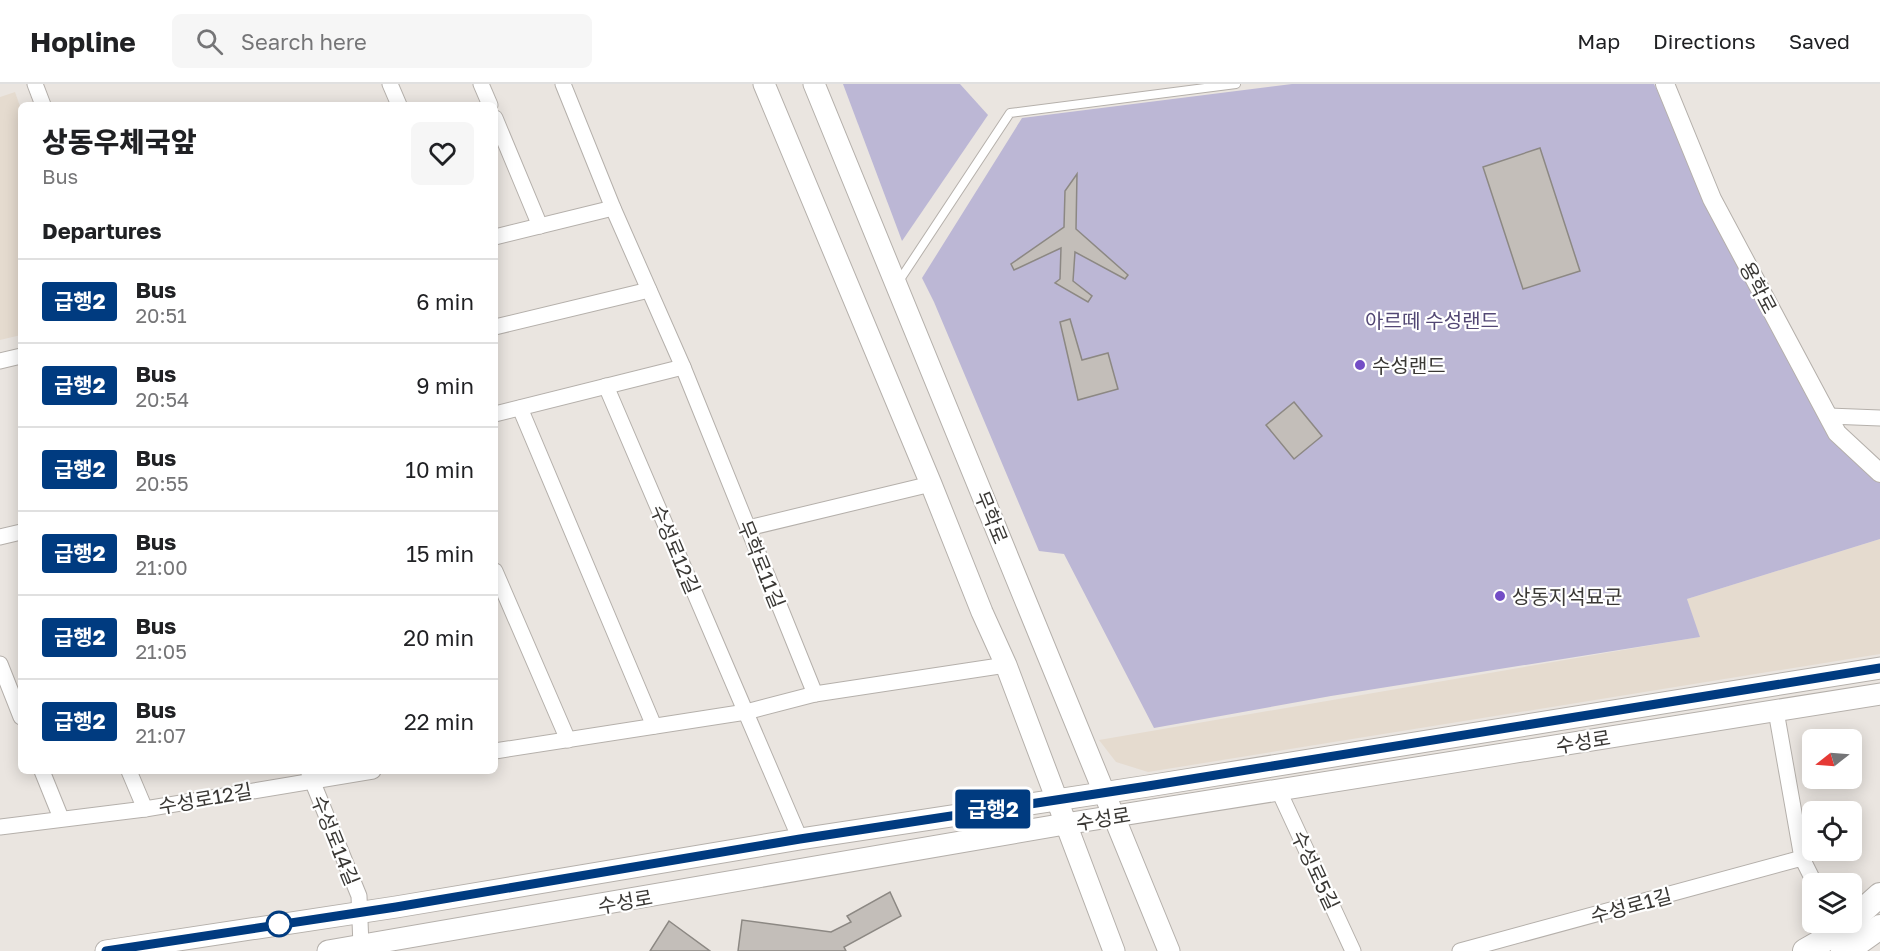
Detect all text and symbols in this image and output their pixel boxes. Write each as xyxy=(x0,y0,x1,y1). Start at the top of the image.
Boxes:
search box xyxy=(172,14,592,68)
text: Hopline xyxy=(30,25,136,58)
icon: search xyxy=(193,25,226,58)
text: Search here xyxy=(241,28,367,55)
text: Map xyxy=(1577,28,1620,54)
text: Directions xyxy=(1653,28,1756,54)
text: Saved xyxy=(1789,28,1850,54)
button: heart xyxy=(411,122,474,185)
text: 상동우체국앞 xyxy=(42,125,197,158)
text: Bus xyxy=(42,164,78,188)
text: Departures xyxy=(42,217,161,244)
street label: 용학로 xyxy=(1735,257,1783,317)
text: Bus xyxy=(135,276,176,303)
text: 급행2 xyxy=(54,288,105,314)
text: 6 min xyxy=(416,288,474,315)
text: 20:51 xyxy=(135,303,187,327)
park label: 아르떼 수성랜드 xyxy=(1365,308,1499,332)
place label: 수성랜드 xyxy=(1372,353,1446,377)
marker: 수성랜드 xyxy=(1353,358,1367,372)
text: Bus xyxy=(135,360,176,387)
text: 급행2 xyxy=(54,372,105,398)
text: 9 min xyxy=(416,372,474,399)
text: 20:54 xyxy=(135,387,189,411)
text: Bus xyxy=(135,444,176,471)
text: 급행2 xyxy=(54,456,105,482)
text: 10 min xyxy=(405,456,474,483)
text: 20:55 xyxy=(135,471,189,495)
street label: 무학로 xyxy=(971,487,1013,547)
street label: 수성로12길 xyxy=(646,501,706,597)
street label: 무학로11길 xyxy=(733,516,791,612)
text: Bus xyxy=(135,528,176,555)
text: 급행2 xyxy=(54,540,105,566)
text: 15 min xyxy=(406,540,474,567)
text: 21:00 xyxy=(135,555,188,579)
place label: 상동지석묘군 xyxy=(1512,584,1622,608)
marker: 상동지석묘군 xyxy=(1493,589,1507,603)
text: Bus xyxy=(135,612,176,639)
text: 급행2 xyxy=(54,624,105,650)
text: 20 min xyxy=(403,624,474,651)
text: 21:05 xyxy=(135,639,187,663)
text: Bus xyxy=(135,696,176,723)
text: 급행2 xyxy=(54,708,105,734)
text: 22 min xyxy=(404,708,474,735)
text: 21:07 xyxy=(135,723,186,747)
street label: 수성로 xyxy=(1554,725,1612,757)
north arrow xyxy=(1802,729,1862,789)
map controls xyxy=(1802,729,1862,933)
street label: 수성로12길 xyxy=(156,778,254,818)
line badge: 급행2 xyxy=(958,790,1028,828)
street label: 수성로14길 xyxy=(307,791,365,889)
text: 급행2 xyxy=(967,796,1019,822)
button: locate xyxy=(1802,801,1862,861)
street label: 수성로 xyxy=(1074,802,1132,834)
street label: 수성로5길 xyxy=(1287,826,1345,914)
button: layers xyxy=(1802,873,1862,933)
street label: 수성로1길 xyxy=(1588,883,1674,927)
street label: 수성로 xyxy=(596,884,654,918)
unlabelled marker xyxy=(266,911,292,937)

